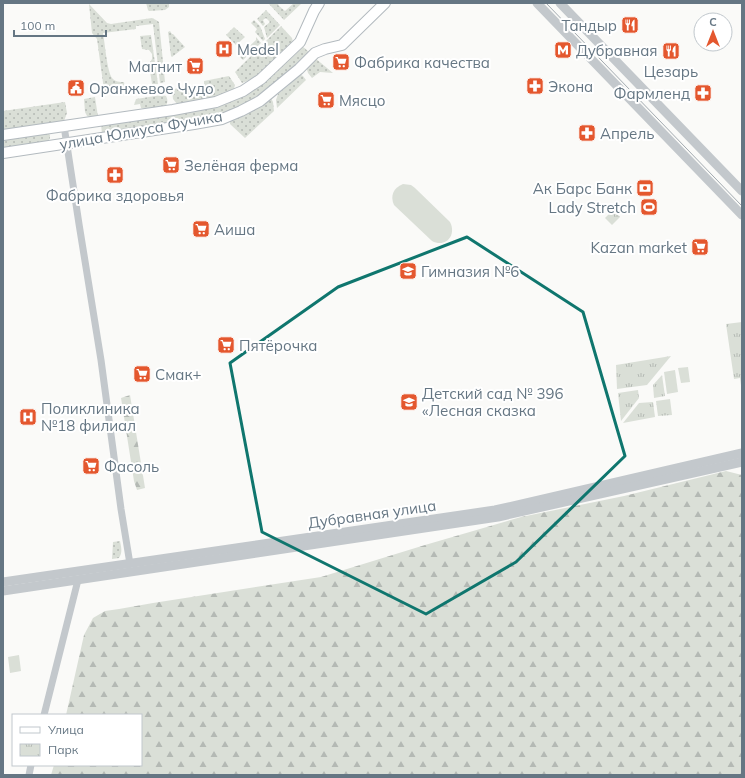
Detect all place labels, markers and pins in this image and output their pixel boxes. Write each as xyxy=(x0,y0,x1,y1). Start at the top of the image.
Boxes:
restaurant icon: Тандыр xyxy=(620,15,640,35)
place label: Тандыр xyxy=(562,16,617,35)
hospital icon: Medel xyxy=(214,39,234,59)
place label: Medel xyxy=(237,40,279,59)
metro station icon: Дубравная xyxy=(553,40,573,60)
place label: Дубравная xyxy=(576,41,658,60)
restaurant icon: Цезарь xyxy=(661,41,681,61)
supermarket icon: Фабрика качества xyxy=(331,52,351,72)
place label: Фабрика качества xyxy=(354,53,490,72)
supermarket icon: Магнит xyxy=(185,56,205,76)
place label: Магнит xyxy=(129,57,182,76)
place label: Цезарь xyxy=(644,62,698,81)
pharmacy icon: Экона xyxy=(525,76,545,96)
place label: Экона xyxy=(548,77,593,96)
public building icon: Оранжевое Чудо xyxy=(66,78,86,98)
place label: Оранжевое Чудо xyxy=(89,79,214,98)
pharmacy icon: Фармленд xyxy=(693,83,713,103)
place label: Фармленд xyxy=(613,84,690,103)
supermarket icon: Мясцо xyxy=(316,90,336,110)
place label: Мясцо xyxy=(339,91,386,110)
pharmacy icon: Апрель xyxy=(577,123,597,143)
place label: Апрель xyxy=(600,124,654,143)
supermarket icon: Зелёная ферма xyxy=(161,155,181,175)
place label: Зелёная ферма xyxy=(184,156,298,175)
pharmacy icon: Фабрика здоровья xyxy=(105,165,125,185)
bank icon: Ак Барс Банк xyxy=(635,178,655,198)
place label: Ак Барс Банк xyxy=(533,179,633,198)
place label: Фабрика здоровья xyxy=(46,186,184,205)
sports icon: Lady Stretch xyxy=(639,197,659,217)
place label: Lady Stretch xyxy=(548,198,636,217)
supermarket icon: Аиша xyxy=(191,219,211,239)
place label: Аиша xyxy=(214,220,255,239)
supermarket icon: Kazan market xyxy=(690,237,710,257)
place label: Kazan market xyxy=(591,238,687,257)
school or university icon: Гимназия №6 xyxy=(398,261,418,281)
place label: Гимназия №6 xyxy=(421,262,519,281)
supermarket icon: Пятёрочка xyxy=(216,335,236,355)
place label: Пятёрочка xyxy=(239,336,317,355)
supermarket icon: Смак+ xyxy=(132,364,152,384)
place label: Смак+ xyxy=(155,365,202,384)
place label: Детский сад № 396 «Лесная сказка xyxy=(422,384,564,420)
school or university icon: Детский сад № 396 «Лесная сказка xyxy=(399,392,419,412)
place label: Поликлиника №18 филиал xyxy=(41,399,140,435)
hospital icon: Поликлиника №18 филиал xyxy=(18,407,38,427)
supermarket icon: Фасоль xyxy=(81,456,101,476)
place label: Фасоль xyxy=(104,457,159,476)

